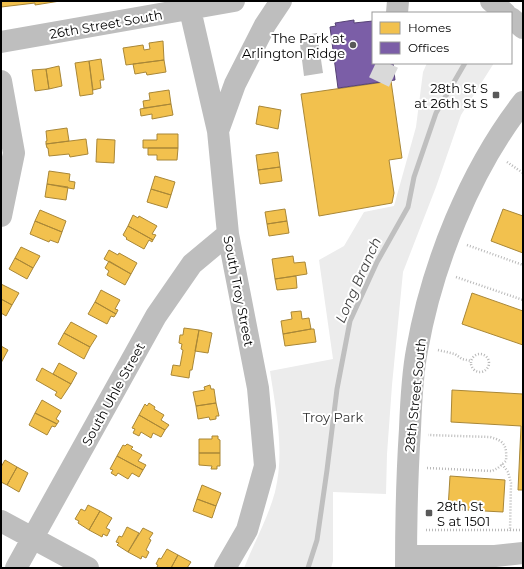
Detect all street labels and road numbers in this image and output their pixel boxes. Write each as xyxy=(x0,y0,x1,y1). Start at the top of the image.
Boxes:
street label: 26th Street South xyxy=(48,6,164,42)
street label: South Troy Street xyxy=(220,234,258,348)
street label: 28th Street South xyxy=(401,337,429,453)
street label: South Uhle Street xyxy=(78,340,148,448)

